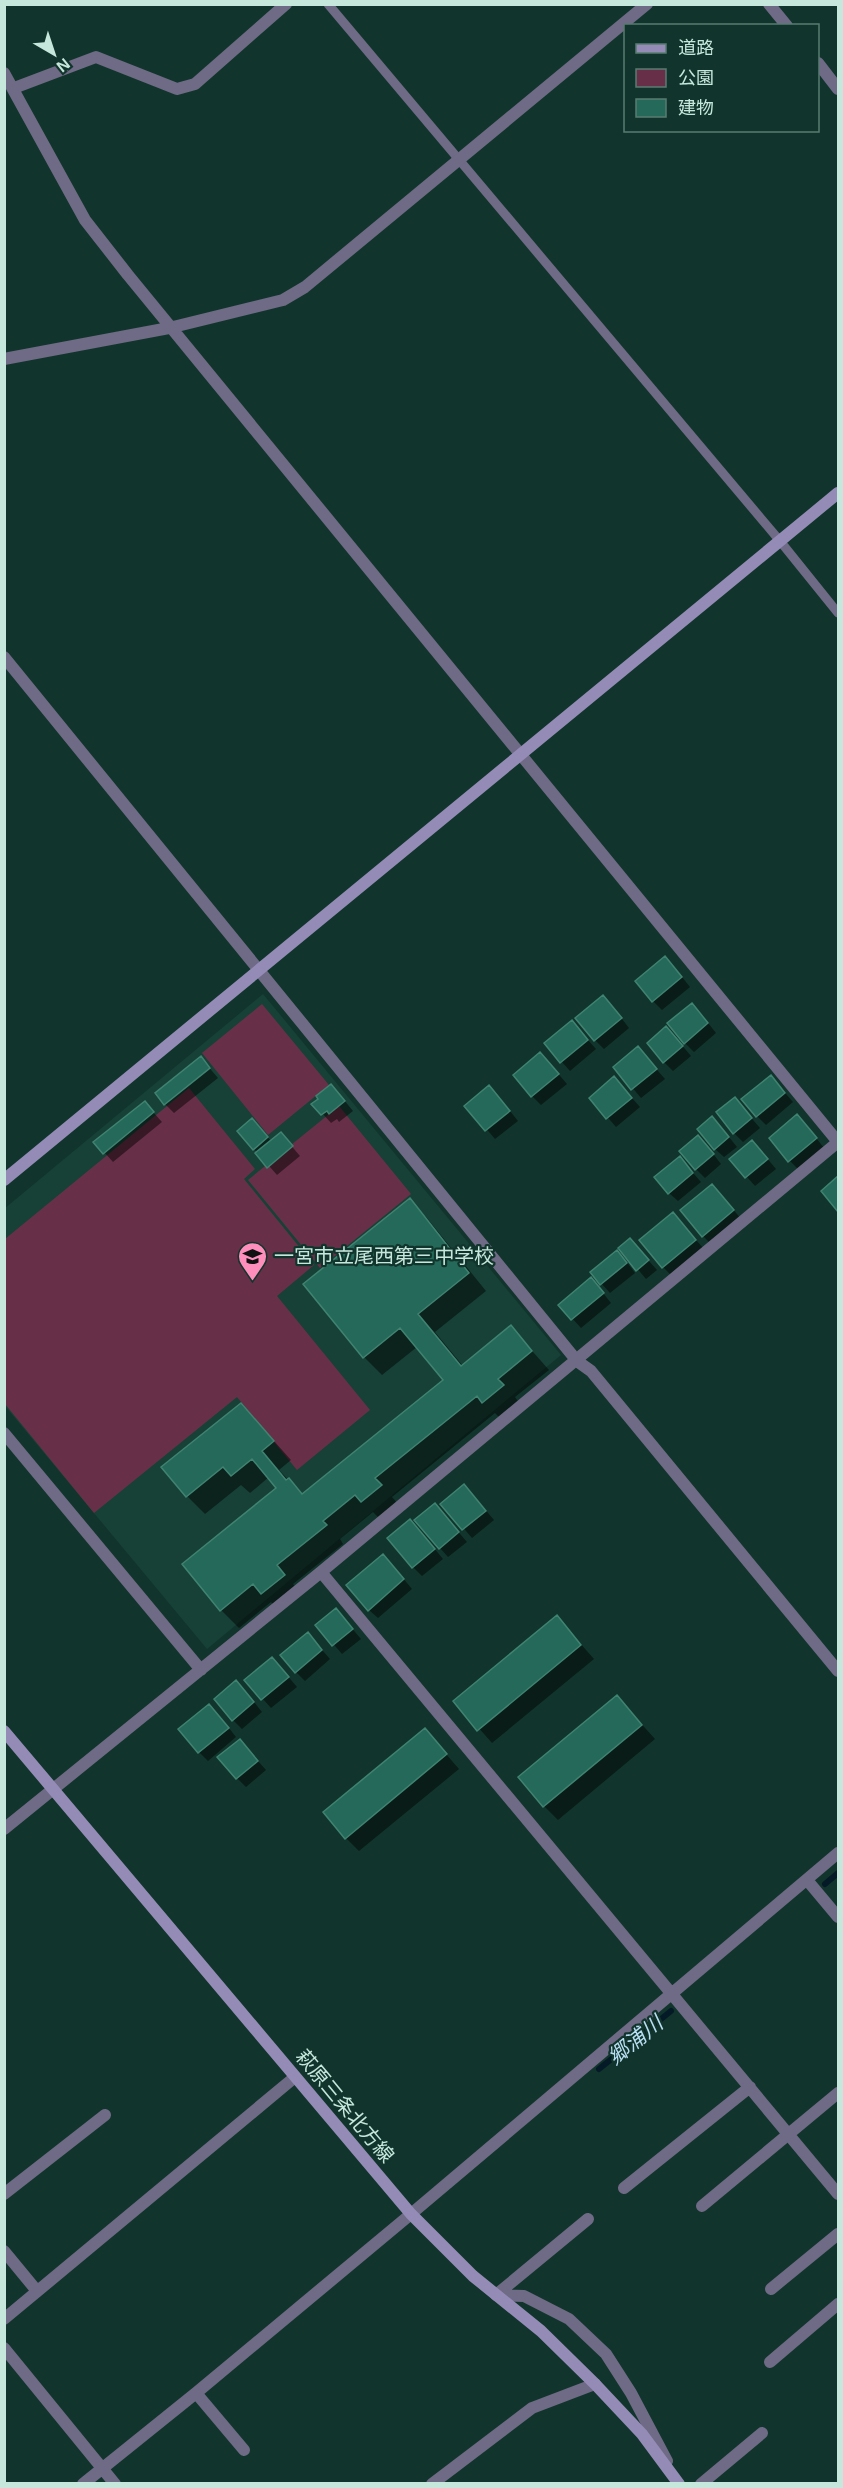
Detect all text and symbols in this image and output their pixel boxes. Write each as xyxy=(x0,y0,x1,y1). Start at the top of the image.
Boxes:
north arrow xyxy=(24,24,84,84)
legend xyxy=(624,24,819,132)
text: 道路 xyxy=(678,38,714,58)
text: N xyxy=(53,55,73,76)
text: 公園 xyxy=(678,68,714,88)
text: 建物 xyxy=(678,98,714,118)
school or university icon: 一宮市立尾西第三中学校 xyxy=(237,1240,269,1282)
place label: 一宮市立尾西第三中学校 xyxy=(274,1245,494,1267)
water label: 郷浦川 xyxy=(603,2010,668,2069)
street label: 萩原三条北方線 xyxy=(292,2045,398,2167)

